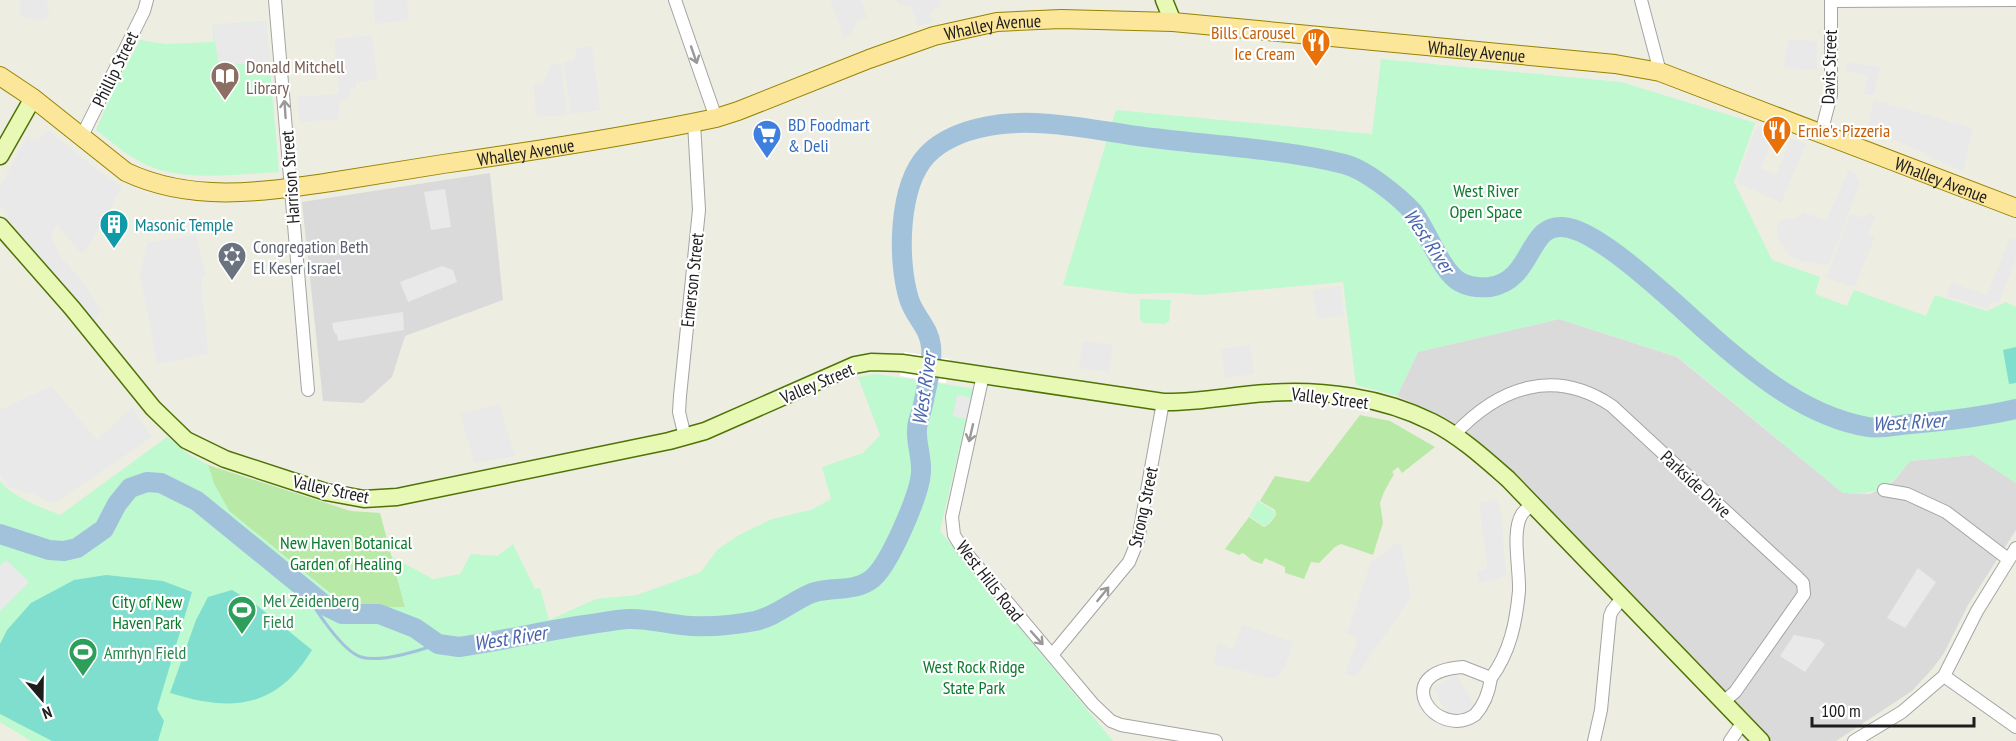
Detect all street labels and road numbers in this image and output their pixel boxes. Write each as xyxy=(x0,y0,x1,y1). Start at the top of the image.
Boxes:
street label: Whalley Avenue xyxy=(942,8,1042,45)
street label: Phillip Street xyxy=(87,27,143,111)
street label: Davis Street xyxy=(1816,29,1842,105)
street label: Whalley Avenue xyxy=(1427,35,1527,67)
street label: Harrison Street xyxy=(275,130,305,224)
street label: Whalley Avenue xyxy=(476,133,576,170)
street label: Whalley Avenue xyxy=(1892,151,1991,208)
street label: Emerson Street xyxy=(676,232,708,328)
street label: Valley Street xyxy=(776,357,857,409)
street label: Valley Street xyxy=(1289,382,1370,414)
street label: Parkside Drive xyxy=(1656,445,1736,523)
street label: Strong Street xyxy=(1123,464,1163,550)
street label: Valley Street xyxy=(290,469,371,508)
street label: West Hills Road xyxy=(951,536,1029,626)

